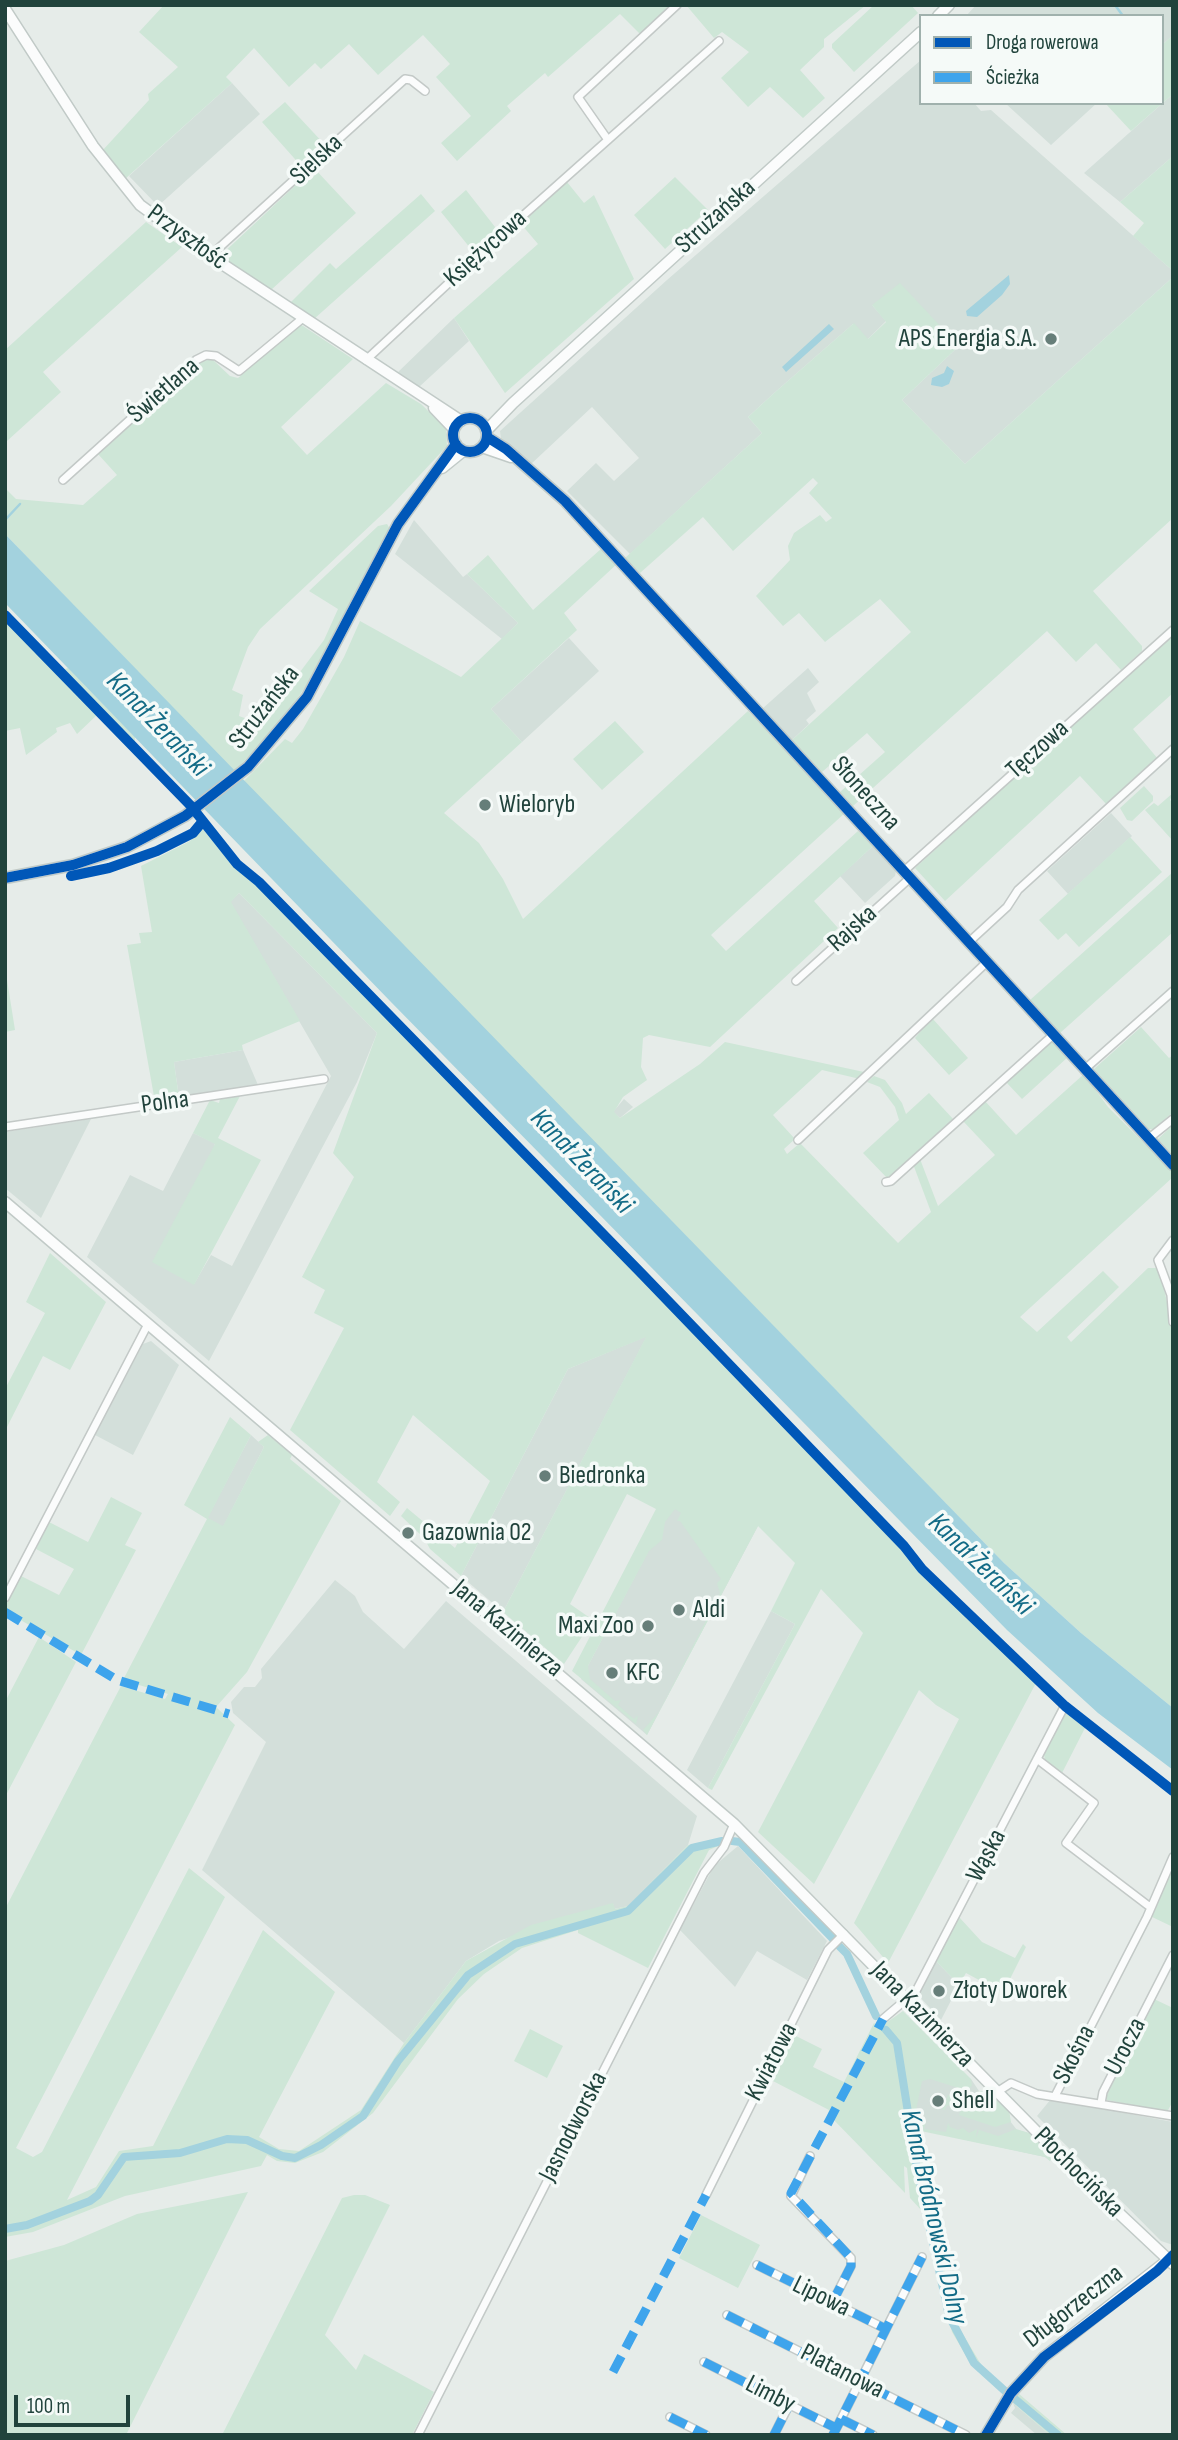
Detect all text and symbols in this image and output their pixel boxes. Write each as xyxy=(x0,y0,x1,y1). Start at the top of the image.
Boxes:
legend xyxy=(919,14,1164,105)
text: Droga rowerowa xyxy=(986,30,1099,55)
text: Ścieżka xyxy=(986,65,1039,90)
street label: Sielska xyxy=(284,128,350,192)
street label: Strużańska xyxy=(669,173,763,261)
street label: Przyszłość xyxy=(141,198,233,278)
street label: Księżycowa xyxy=(438,204,534,294)
place label: APS Energia S.A. xyxy=(899,323,1037,355)
marker: APS Energia S.A. xyxy=(1043,331,1059,347)
street label: Świetlana xyxy=(122,351,206,431)
street label: Strużańska xyxy=(223,660,307,756)
water label: Kanał Żerański xyxy=(99,665,215,785)
street label: Tęczowa xyxy=(1000,714,1076,786)
street label: Słoneczna xyxy=(824,750,906,838)
place label: Wieloryb xyxy=(499,789,575,821)
marker: Wieloryb xyxy=(477,797,493,813)
street label: Rajska xyxy=(822,899,884,959)
street label: Polna xyxy=(139,1084,191,1122)
water label: Kanał Żerański xyxy=(523,1102,639,1222)
place label: Biedronka xyxy=(559,1460,646,1492)
marker: Biedronka xyxy=(537,1468,553,1484)
water label: Kanał Żerański xyxy=(920,1507,1040,1623)
place label: Gazownia 02 xyxy=(422,1517,532,1549)
marker: Gazownia 02 xyxy=(400,1525,416,1541)
street label: Jana Kazimierza xyxy=(445,1574,569,1684)
place label: Aldi xyxy=(693,1594,725,1626)
marker: Aldi xyxy=(671,1602,687,1618)
place label: Maxi Zoo xyxy=(558,1610,634,1642)
marker: Maxi Zoo xyxy=(640,1618,656,1634)
place label: KFC xyxy=(626,1657,660,1689)
marker: KFC xyxy=(604,1665,620,1681)
street label: Wąska xyxy=(960,1824,1014,1888)
street label: Jana Kazimierza xyxy=(864,1956,980,2074)
place label: Złoty Dworek xyxy=(953,1975,1067,2007)
marker: Złoty Dworek xyxy=(931,1983,947,1999)
street label: Urocza xyxy=(1098,2013,1154,2081)
street label: Kwiatowa xyxy=(739,2018,805,2106)
street label: Skośna xyxy=(1047,2020,1103,2090)
street label: Jasnodworska xyxy=(533,2067,615,2187)
place label: Shell xyxy=(952,2085,994,2117)
marker: Shell xyxy=(930,2093,946,2109)
water label: Kanał Bródnowski Dolny xyxy=(892,2107,974,2327)
street label: Płochocińska xyxy=(1026,2121,1130,2225)
street label: Długorzeczna xyxy=(1018,2259,1130,2355)
street label: Lipowa xyxy=(787,2270,855,2324)
street label: Platanowa xyxy=(795,2338,889,2406)
street label: Limby xyxy=(740,2369,800,2421)
scale bar xyxy=(18,2380,133,2424)
text: 100 m xyxy=(27,2394,70,2419)

